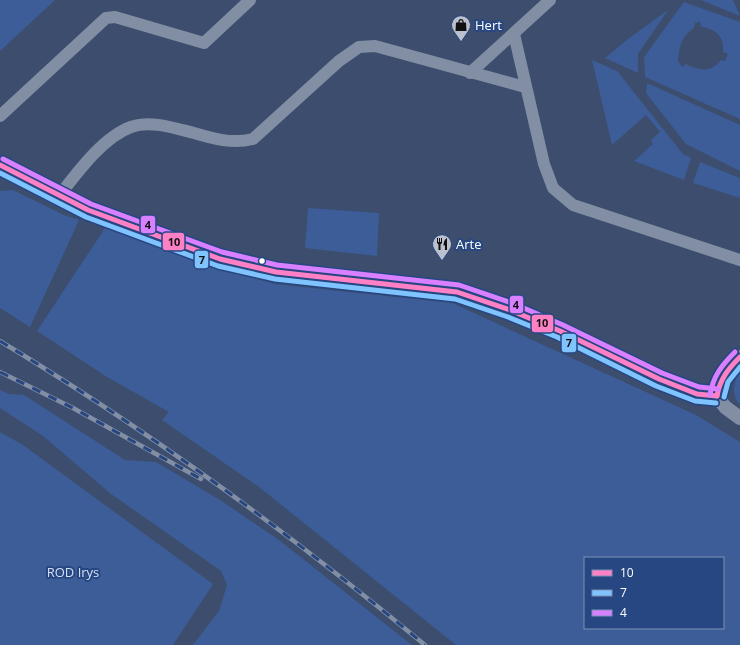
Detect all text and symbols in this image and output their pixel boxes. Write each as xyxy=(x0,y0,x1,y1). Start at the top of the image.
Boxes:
shop icon: Hert xyxy=(450,14,472,42)
place label: Hert xyxy=(475,16,502,34)
line badge: 4 xyxy=(140,215,156,234)
text: 4 xyxy=(145,217,152,232)
line badge: 10 xyxy=(162,232,185,251)
restaurant icon: Arte xyxy=(431,233,453,261)
text: 10 xyxy=(168,234,180,249)
place label: Arte xyxy=(456,235,481,253)
line badge: 7 xyxy=(194,250,209,269)
text: 7 xyxy=(199,252,205,267)
unlabelled marker xyxy=(257,256,267,266)
line badge: 4 xyxy=(509,295,524,314)
text: 4 xyxy=(513,297,520,312)
line badge: 10 xyxy=(531,314,554,333)
text: 10 xyxy=(536,315,548,330)
line badge: 7 xyxy=(561,333,577,353)
text: 7 xyxy=(566,335,572,350)
legend xyxy=(584,557,724,629)
park label: ROD Irys xyxy=(47,563,99,581)
text: 10 xyxy=(620,564,634,581)
text: 7 xyxy=(620,584,627,601)
text: 4 xyxy=(620,604,627,621)

